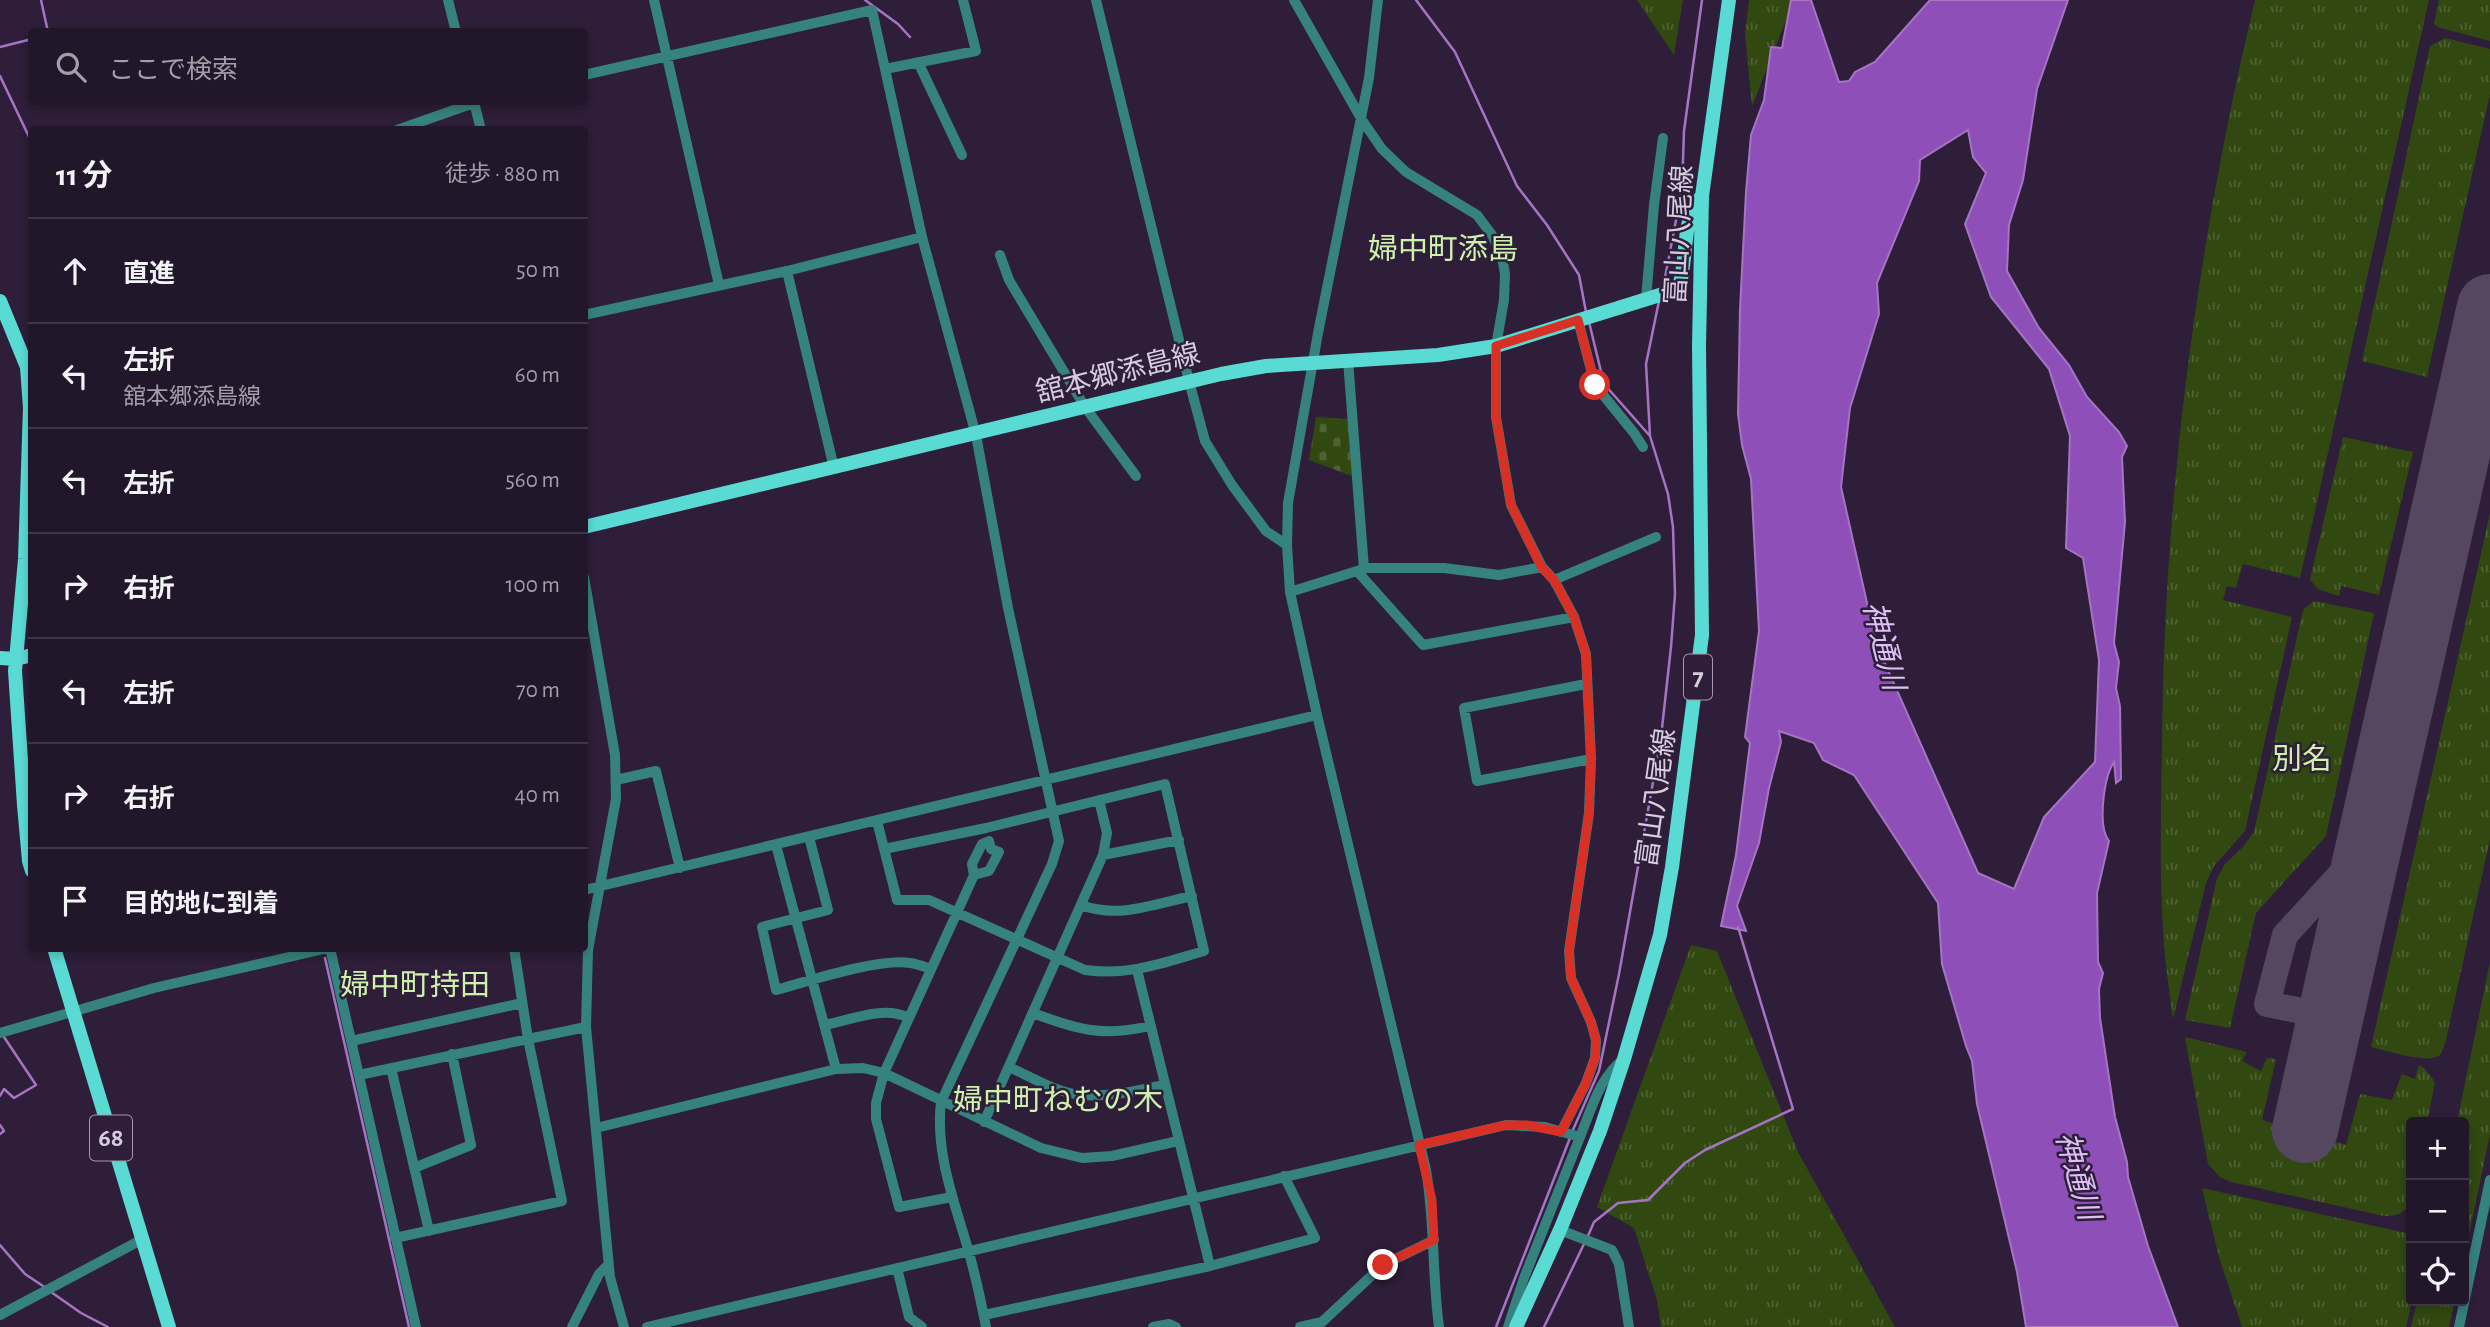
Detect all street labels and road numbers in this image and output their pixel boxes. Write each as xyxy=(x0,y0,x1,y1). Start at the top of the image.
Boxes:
street label: 富山八尾線 xyxy=(1660,164,1698,306)
street label: 舘本郷添島線 xyxy=(1033,338,1203,408)
road number: 7 xyxy=(1684,654,1712,699)
street label: 富山八尾線 xyxy=(1631,726,1681,869)
road number: 68 xyxy=(90,1116,132,1161)

